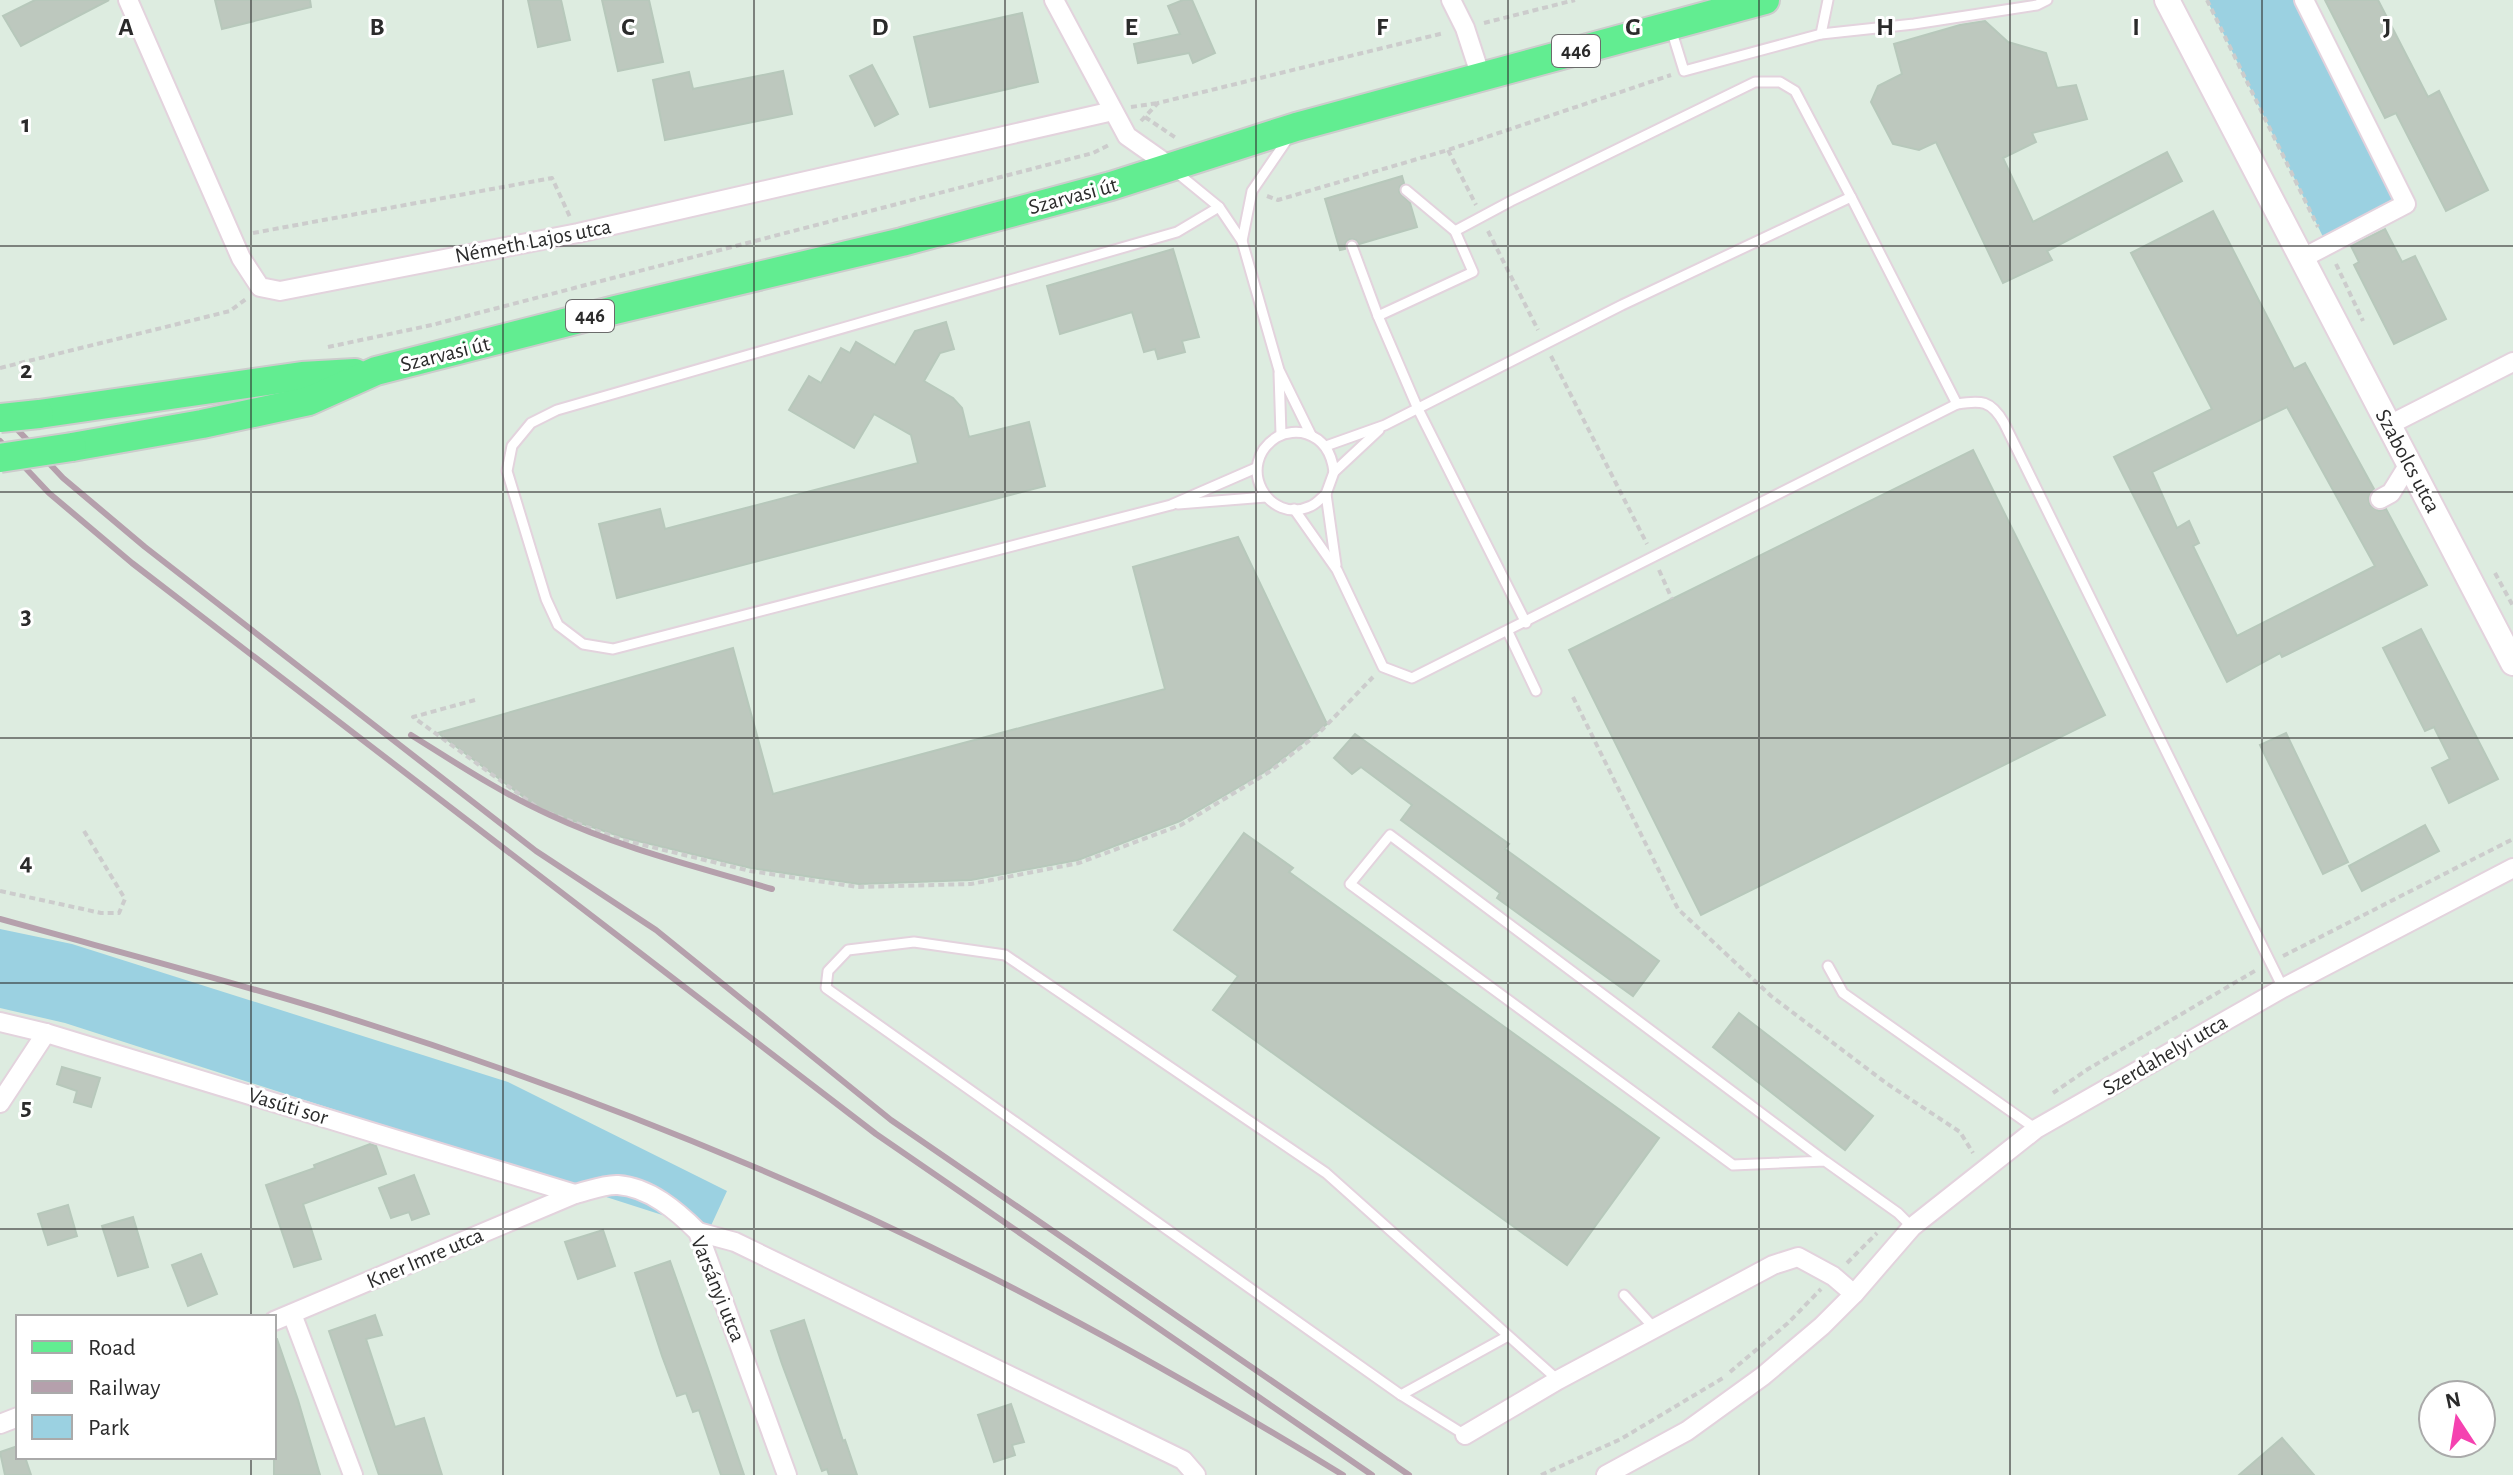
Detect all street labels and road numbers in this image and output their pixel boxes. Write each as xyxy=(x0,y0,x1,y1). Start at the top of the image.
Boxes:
road number: 446 xyxy=(1552,35,1600,67)
street label: Szarvasi út xyxy=(1026,174,1120,218)
street label: Németh Lajos utca xyxy=(453,215,613,267)
road number: 446 xyxy=(566,300,614,332)
street label: Szarvasi út xyxy=(398,332,492,376)
street label: Szabolcs utca xyxy=(2372,406,2444,516)
street label: Szerdahelyi utca xyxy=(2099,1011,2231,1099)
street label: Vasúti sor xyxy=(245,1083,331,1129)
street label: Kner Imre utca xyxy=(363,1224,487,1292)
street label: Varsányi utca xyxy=(687,1233,749,1345)

